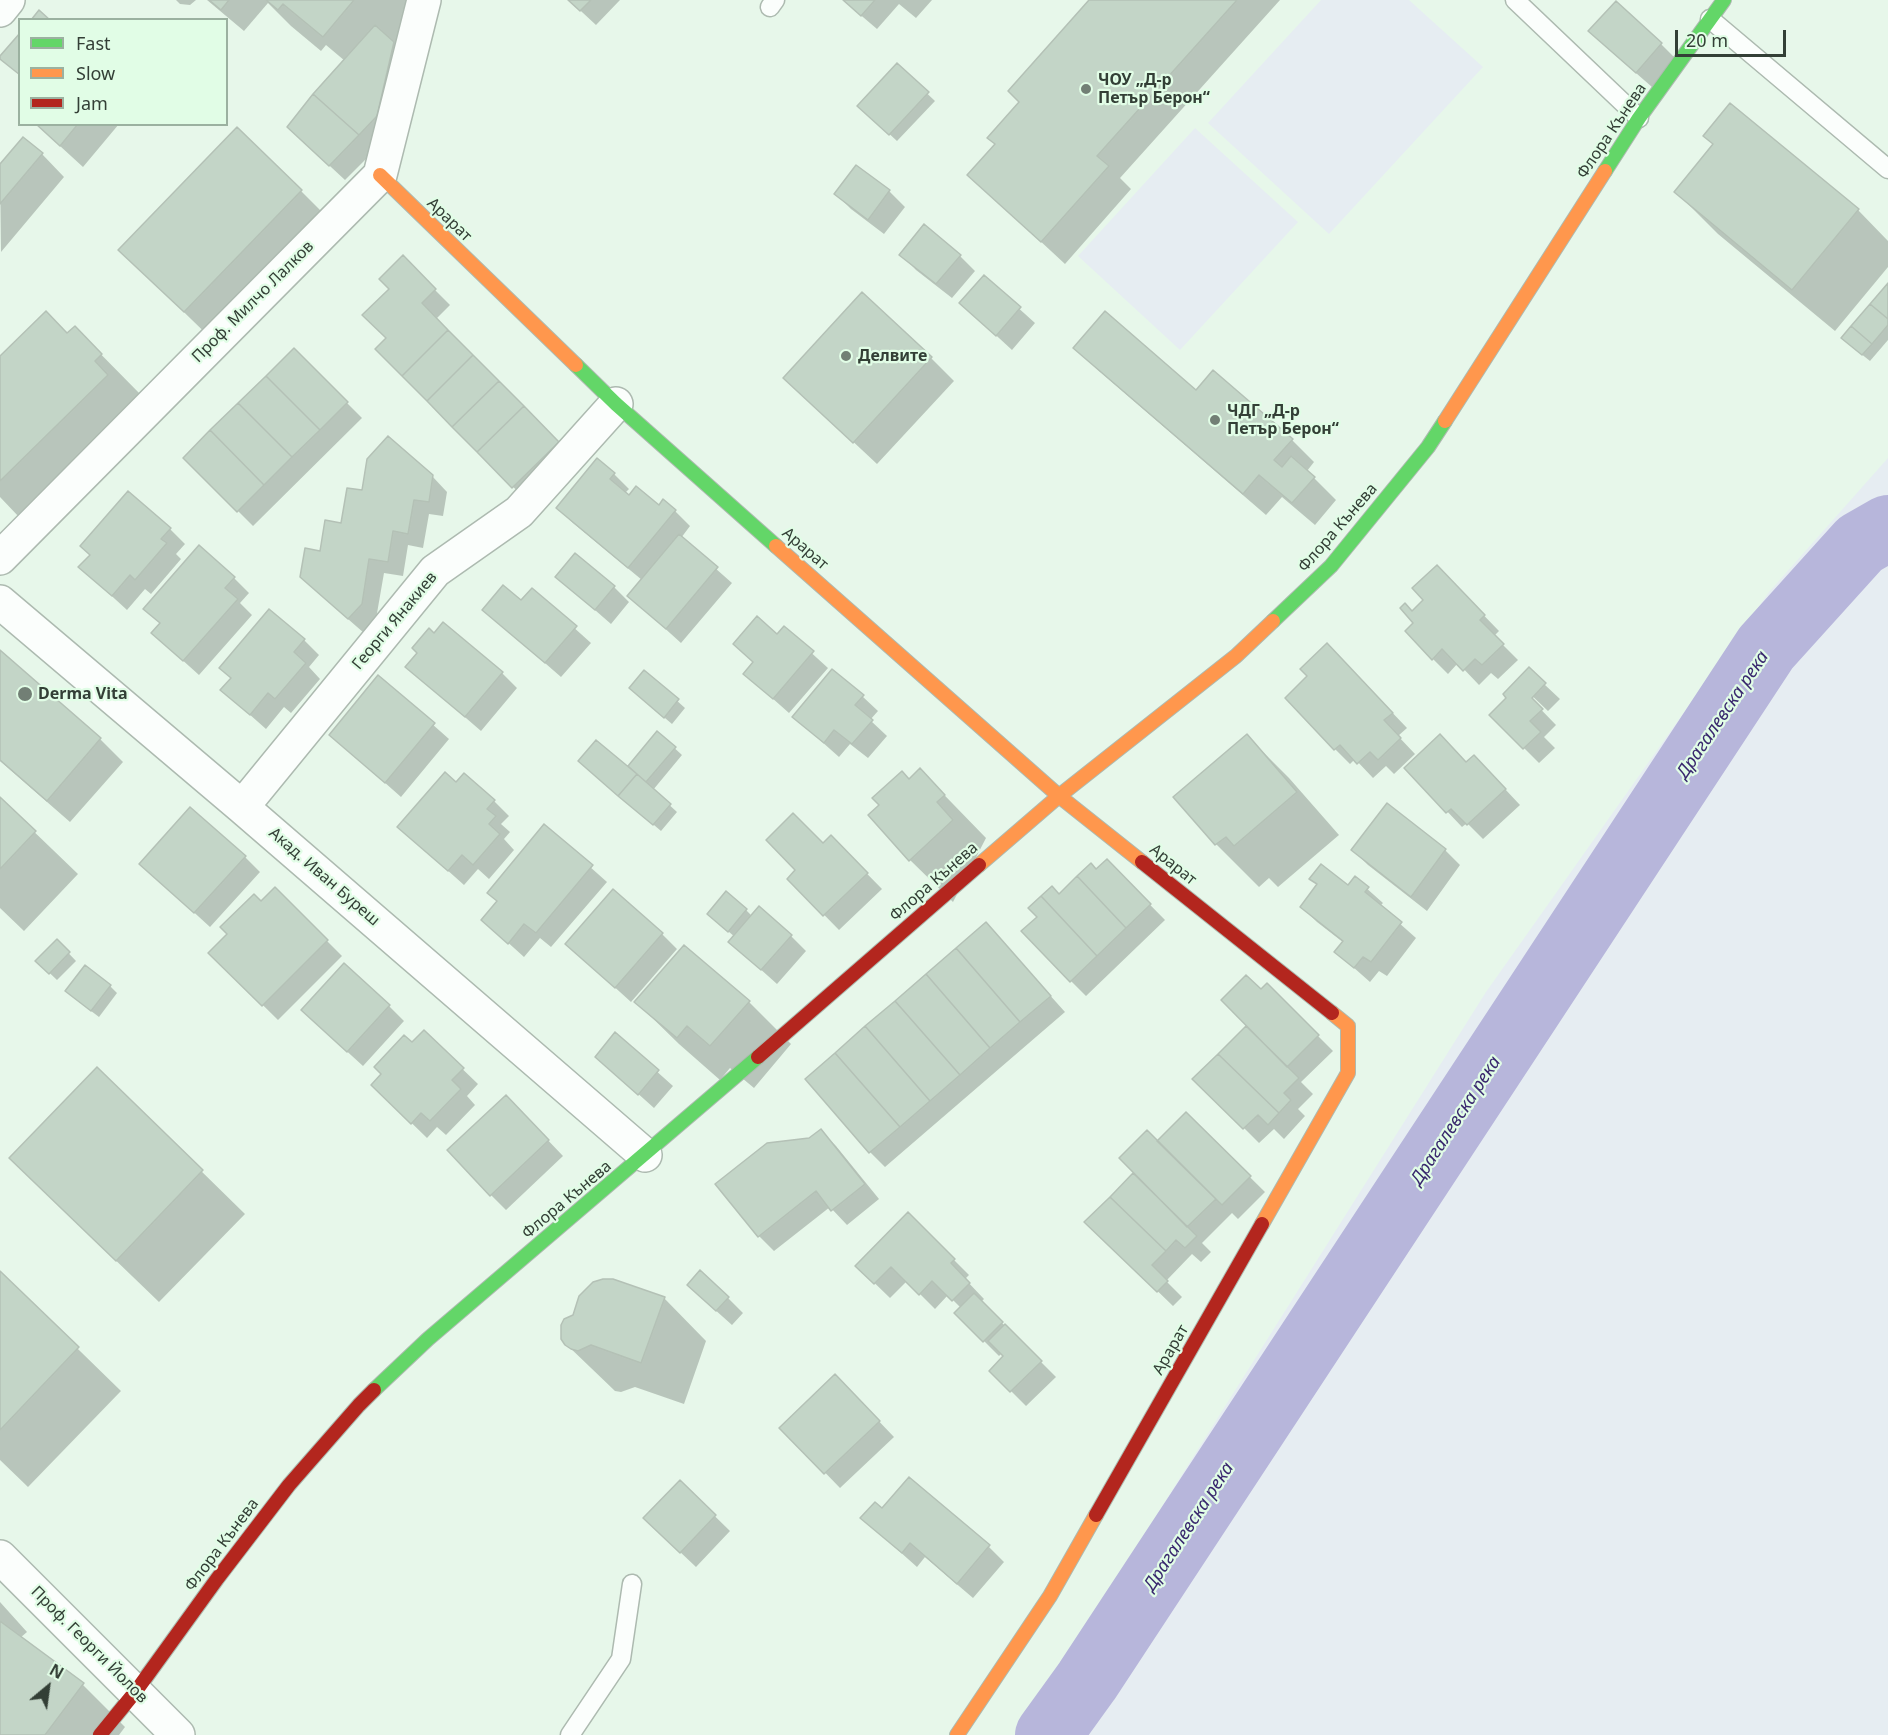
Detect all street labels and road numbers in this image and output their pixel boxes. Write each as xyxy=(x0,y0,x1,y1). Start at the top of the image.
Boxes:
street label: Флора Кънева xyxy=(1573,80,1651,182)
street label: Арарат xyxy=(423,194,475,246)
street label: Проф. Милчо Лалков xyxy=(188,237,318,367)
street label: Флора Кънева xyxy=(1294,480,1382,576)
street label: Арарат xyxy=(778,524,832,574)
street label: Георги Янакиев xyxy=(348,568,442,674)
street label: Акад. Иван Буреш xyxy=(265,824,383,930)
street label: Флора Кънева xyxy=(886,838,982,926)
street label: Арарат xyxy=(1146,840,1200,890)
street label: Флора Кънева xyxy=(518,1157,616,1243)
street label: Арарат xyxy=(1149,1321,1193,1379)
street label: Флора Кънева xyxy=(181,1495,263,1595)
street label: Проф. Георги Йолов xyxy=(27,1583,151,1707)

